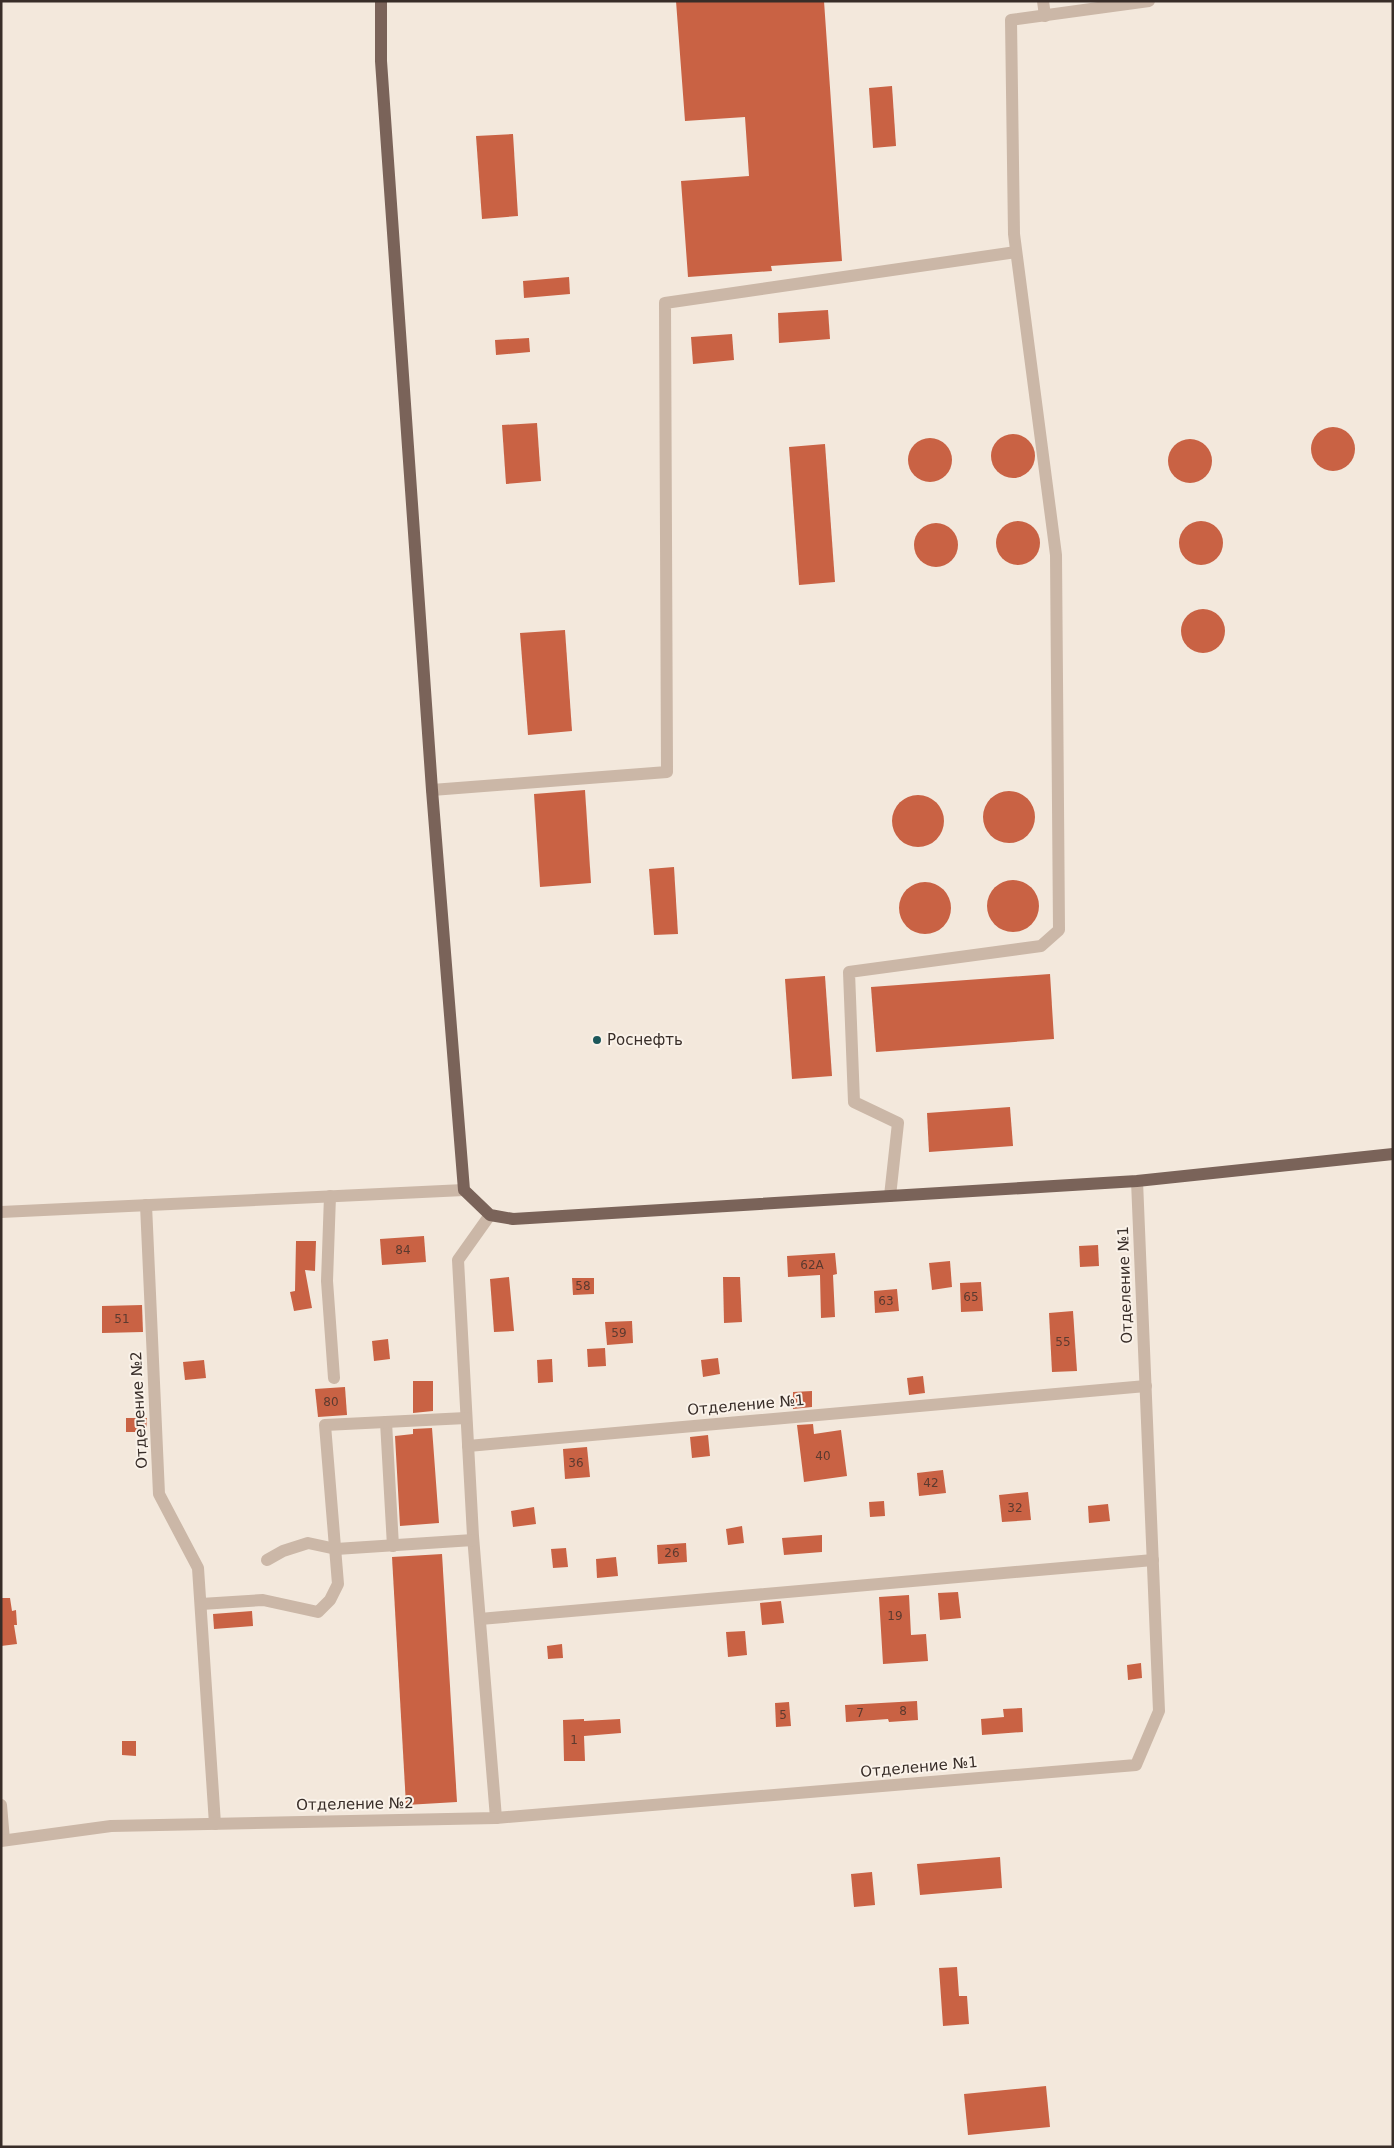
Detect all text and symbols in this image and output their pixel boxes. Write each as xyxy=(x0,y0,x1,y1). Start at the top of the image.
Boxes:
place label: Роснефть xyxy=(607,1031,683,1049)
marker: Роснефть xyxy=(591,1034,603,1046)
street label: Отделение №1 xyxy=(1114,1226,1136,1344)
house number: 84 xyxy=(395,1243,411,1257)
house number: 62А xyxy=(800,1258,825,1272)
house number: 58 xyxy=(575,1279,591,1293)
house number: 65 xyxy=(963,1290,979,1304)
house number: 63 xyxy=(878,1294,894,1308)
house number: 51 xyxy=(114,1312,130,1326)
house number: 59 xyxy=(611,1326,627,1340)
house number: 55 xyxy=(1055,1335,1071,1349)
street label: Отделение №2 xyxy=(127,1351,151,1469)
street label: Отделение №1 xyxy=(687,1391,805,1419)
house number: 80 xyxy=(323,1395,339,1409)
house number: 40 xyxy=(815,1449,831,1463)
house number: 36 xyxy=(568,1456,584,1470)
house number: 42 xyxy=(923,1476,939,1490)
house number: 32 xyxy=(1007,1501,1023,1515)
house number: 26 xyxy=(664,1546,680,1560)
house number: 19 xyxy=(887,1609,903,1623)
house number: 8 xyxy=(899,1704,907,1718)
house number: 7 xyxy=(856,1706,864,1720)
house number: 5 xyxy=(779,1708,787,1722)
house number: 1 xyxy=(570,1733,578,1747)
street label: Отделение №1 xyxy=(860,1753,978,1781)
street label: Отделение №2 xyxy=(296,1794,414,1814)

